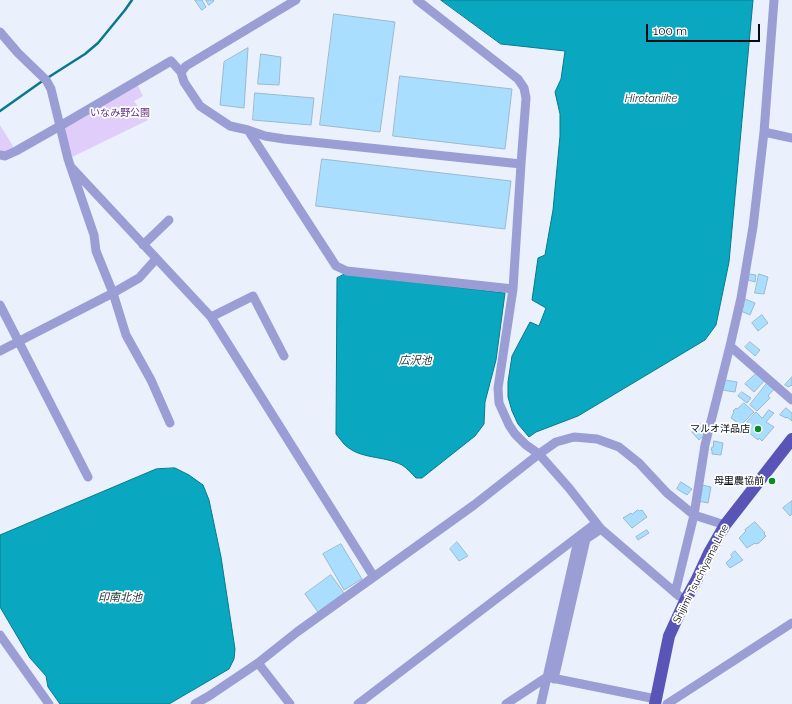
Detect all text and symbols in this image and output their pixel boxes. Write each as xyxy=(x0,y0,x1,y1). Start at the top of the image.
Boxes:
scale bar xyxy=(648,16,762,42)
text: 100 m xyxy=(653,24,687,38)
water label: Hirotaniike xyxy=(625,92,677,106)
park label: いなみ野公園 xyxy=(90,107,150,119)
water label: 広沢池 xyxy=(399,354,431,368)
place label: マルオ洋品店 xyxy=(690,423,750,435)
marker: マルオ洋品店 xyxy=(753,424,763,434)
place label: 母里農協前 xyxy=(714,475,764,487)
marker: 母里農協前 xyxy=(767,476,777,486)
street label: Shijimi Tsuchiyama Line xyxy=(671,523,731,625)
water label: 印南北池 xyxy=(98,591,142,605)

